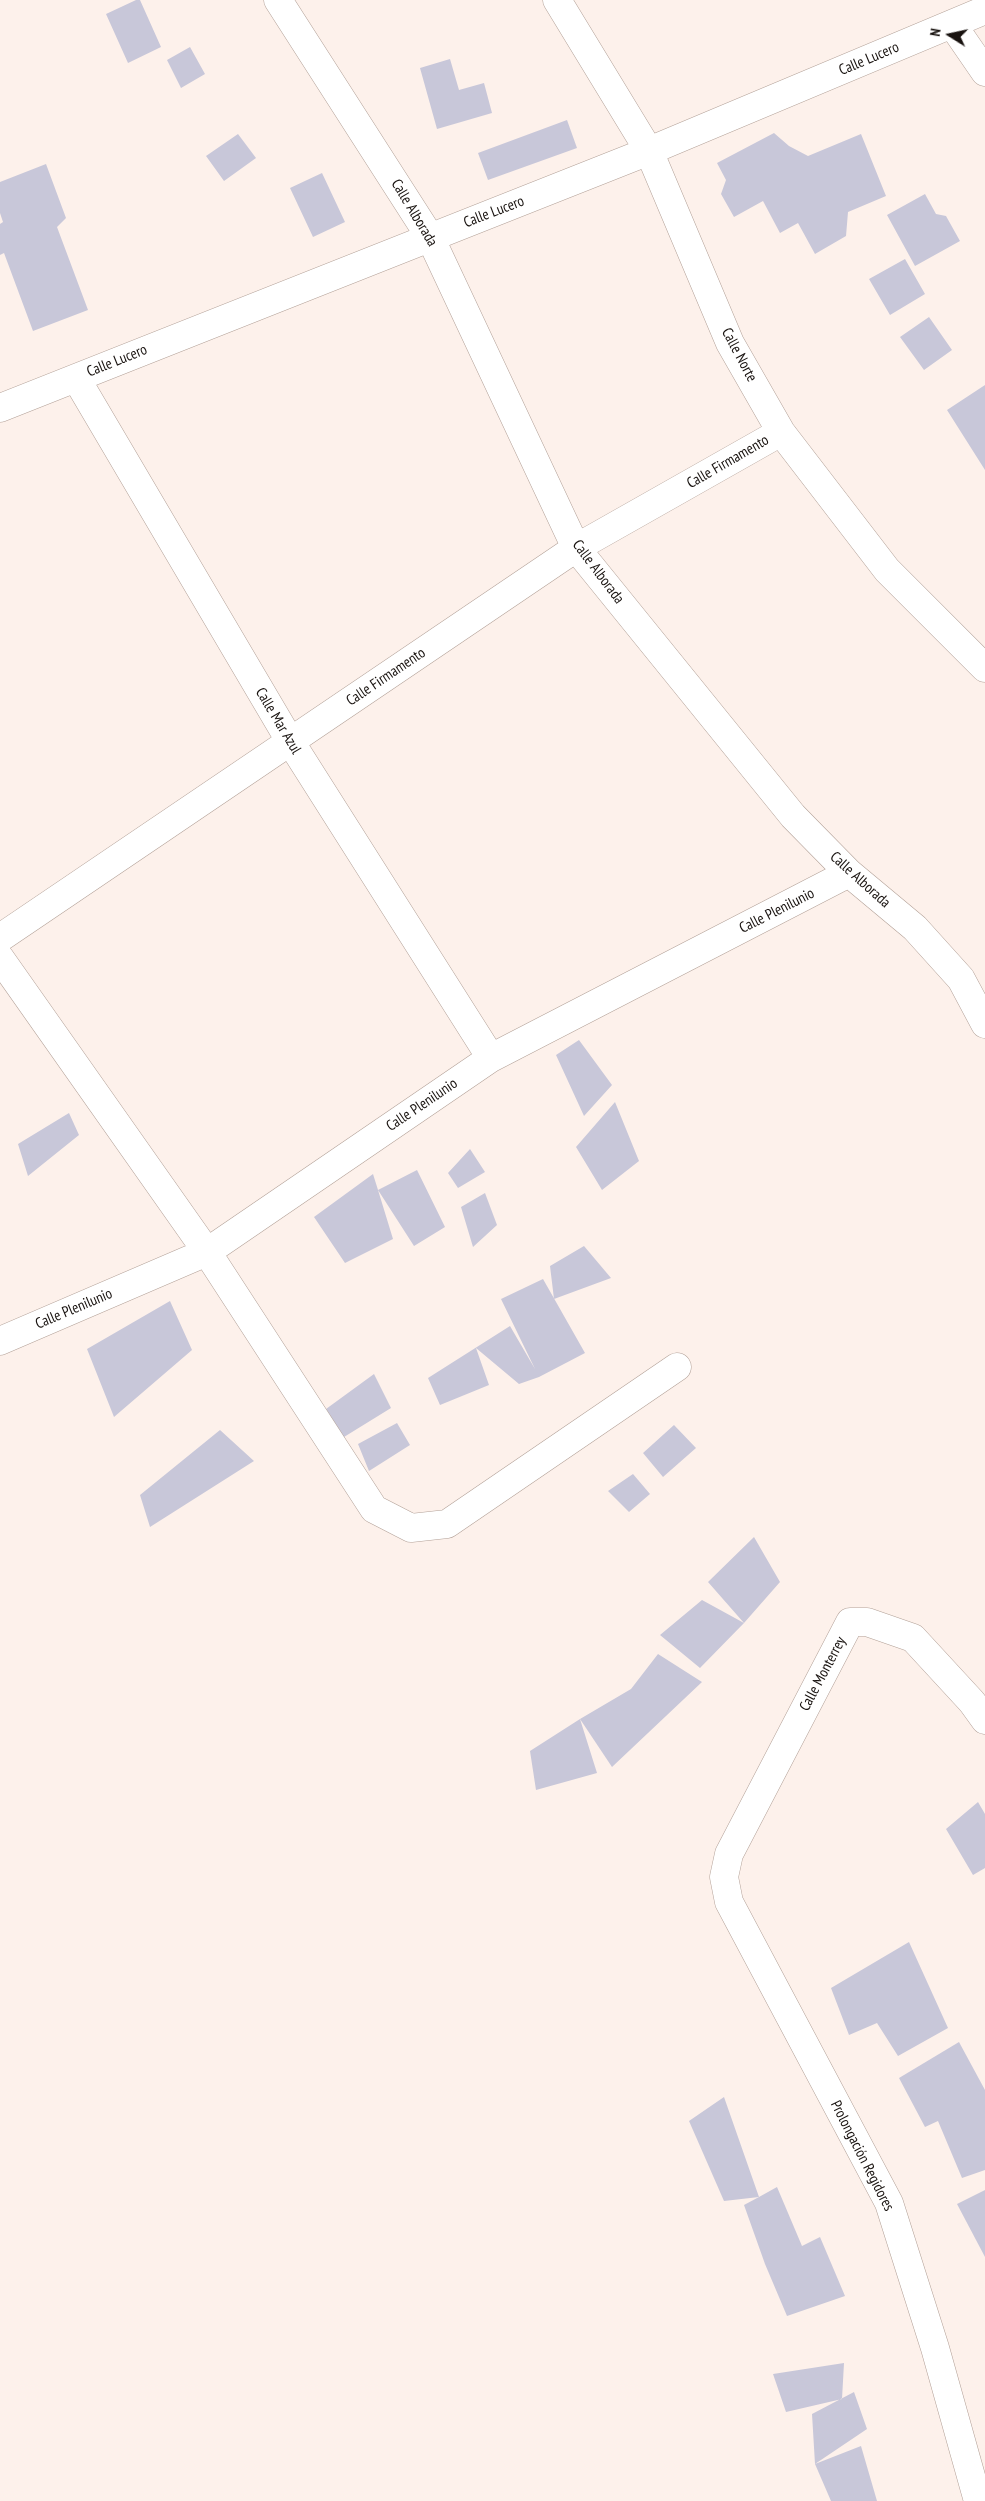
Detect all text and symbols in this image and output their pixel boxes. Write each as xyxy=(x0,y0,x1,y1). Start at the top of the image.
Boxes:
north arrow xyxy=(925,10,975,60)
text: N xyxy=(926,27,945,38)
street label: Calle Lucero xyxy=(836,38,902,80)
street label: Calle Alborada xyxy=(387,176,441,250)
street label: Calle Lucero xyxy=(461,192,527,232)
street label: Calle Norte xyxy=(717,325,761,385)
street label: Calle Lucero xyxy=(84,341,150,381)
street label: Calle Firmamento xyxy=(684,431,772,493)
street label: Calle Alborada xyxy=(568,537,628,607)
street label: Calle Firmamento xyxy=(343,644,429,710)
street label: Calle Mar Azul xyxy=(251,685,305,757)
street label: Calle Alborada xyxy=(826,848,894,912)
street label: Calle Plenilunio xyxy=(737,884,817,938)
street label: Calle Plenilunio xyxy=(383,1075,461,1135)
street label: Calle Plenilunio xyxy=(33,1285,115,1333)
street label: Calle Monterrey xyxy=(796,1634,850,1714)
street label: Prolongación Regidores xyxy=(826,2098,898,2214)

